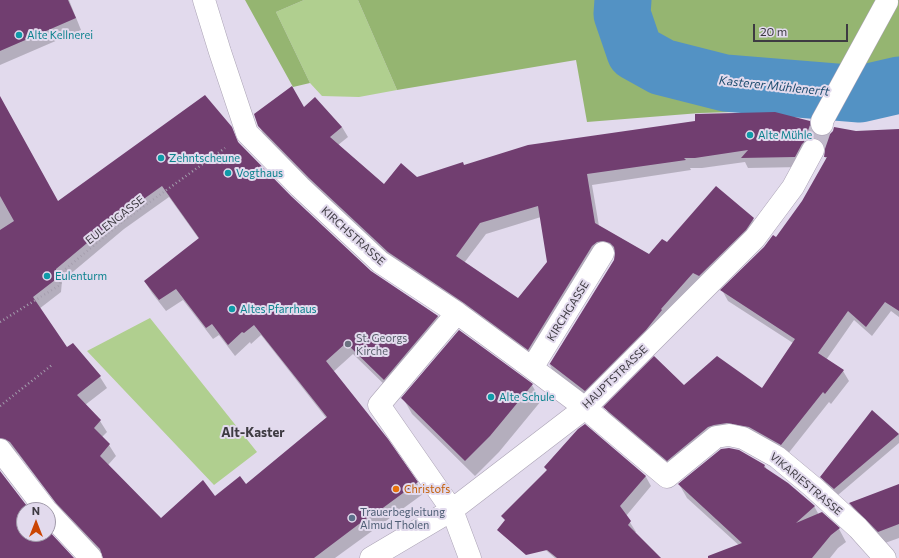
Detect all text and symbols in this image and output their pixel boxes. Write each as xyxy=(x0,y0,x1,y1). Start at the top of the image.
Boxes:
scale bar xyxy=(755,16,850,42)
text: 20 m xyxy=(760,24,787,38)
place label: Alte Kellnerei xyxy=(27,28,93,42)
marker: Alte Kellnerei xyxy=(14,30,24,40)
water label: Kasterer Mühlenerft xyxy=(718,73,830,99)
place label: Alte Mühle xyxy=(758,128,812,142)
marker: Alte Mühle xyxy=(745,130,755,140)
place label: Zehntscheune xyxy=(169,151,240,165)
marker: Zehntscheune xyxy=(156,153,166,163)
place label: Vogthaus xyxy=(236,166,283,180)
marker: Vogthaus xyxy=(223,168,233,178)
street label: EULENGASSE xyxy=(83,193,147,247)
street label: KIRCHSTRASSE xyxy=(318,204,388,268)
place label: Eulenturm xyxy=(55,269,107,283)
marker: Eulenturm xyxy=(42,271,52,281)
street label: KIRCHGASSE xyxy=(544,278,592,344)
place label: Altes Pfarrhaus xyxy=(240,302,317,316)
marker: Altes Pfarrhaus xyxy=(227,304,237,314)
place label: St. Georgs Kirche xyxy=(356,331,407,357)
marker: St. Georgs Kirche xyxy=(343,339,353,349)
street label: HAUPTSTRASSE xyxy=(580,343,650,411)
place label: Alte Schule xyxy=(499,390,555,404)
marker: Alte Schule xyxy=(486,392,496,402)
district label: Alt-Kaster xyxy=(221,425,285,441)
street label: VIKARIESTRASSE xyxy=(767,450,845,518)
place label: Christofs xyxy=(404,482,450,496)
marker: Christofs xyxy=(391,484,401,494)
north arrow xyxy=(16,502,56,542)
text: N xyxy=(32,504,40,517)
place label: Trauerbegleitung Almud Tholen xyxy=(360,505,445,531)
marker: Trauerbegleitung Almud Tholen xyxy=(347,513,357,523)

